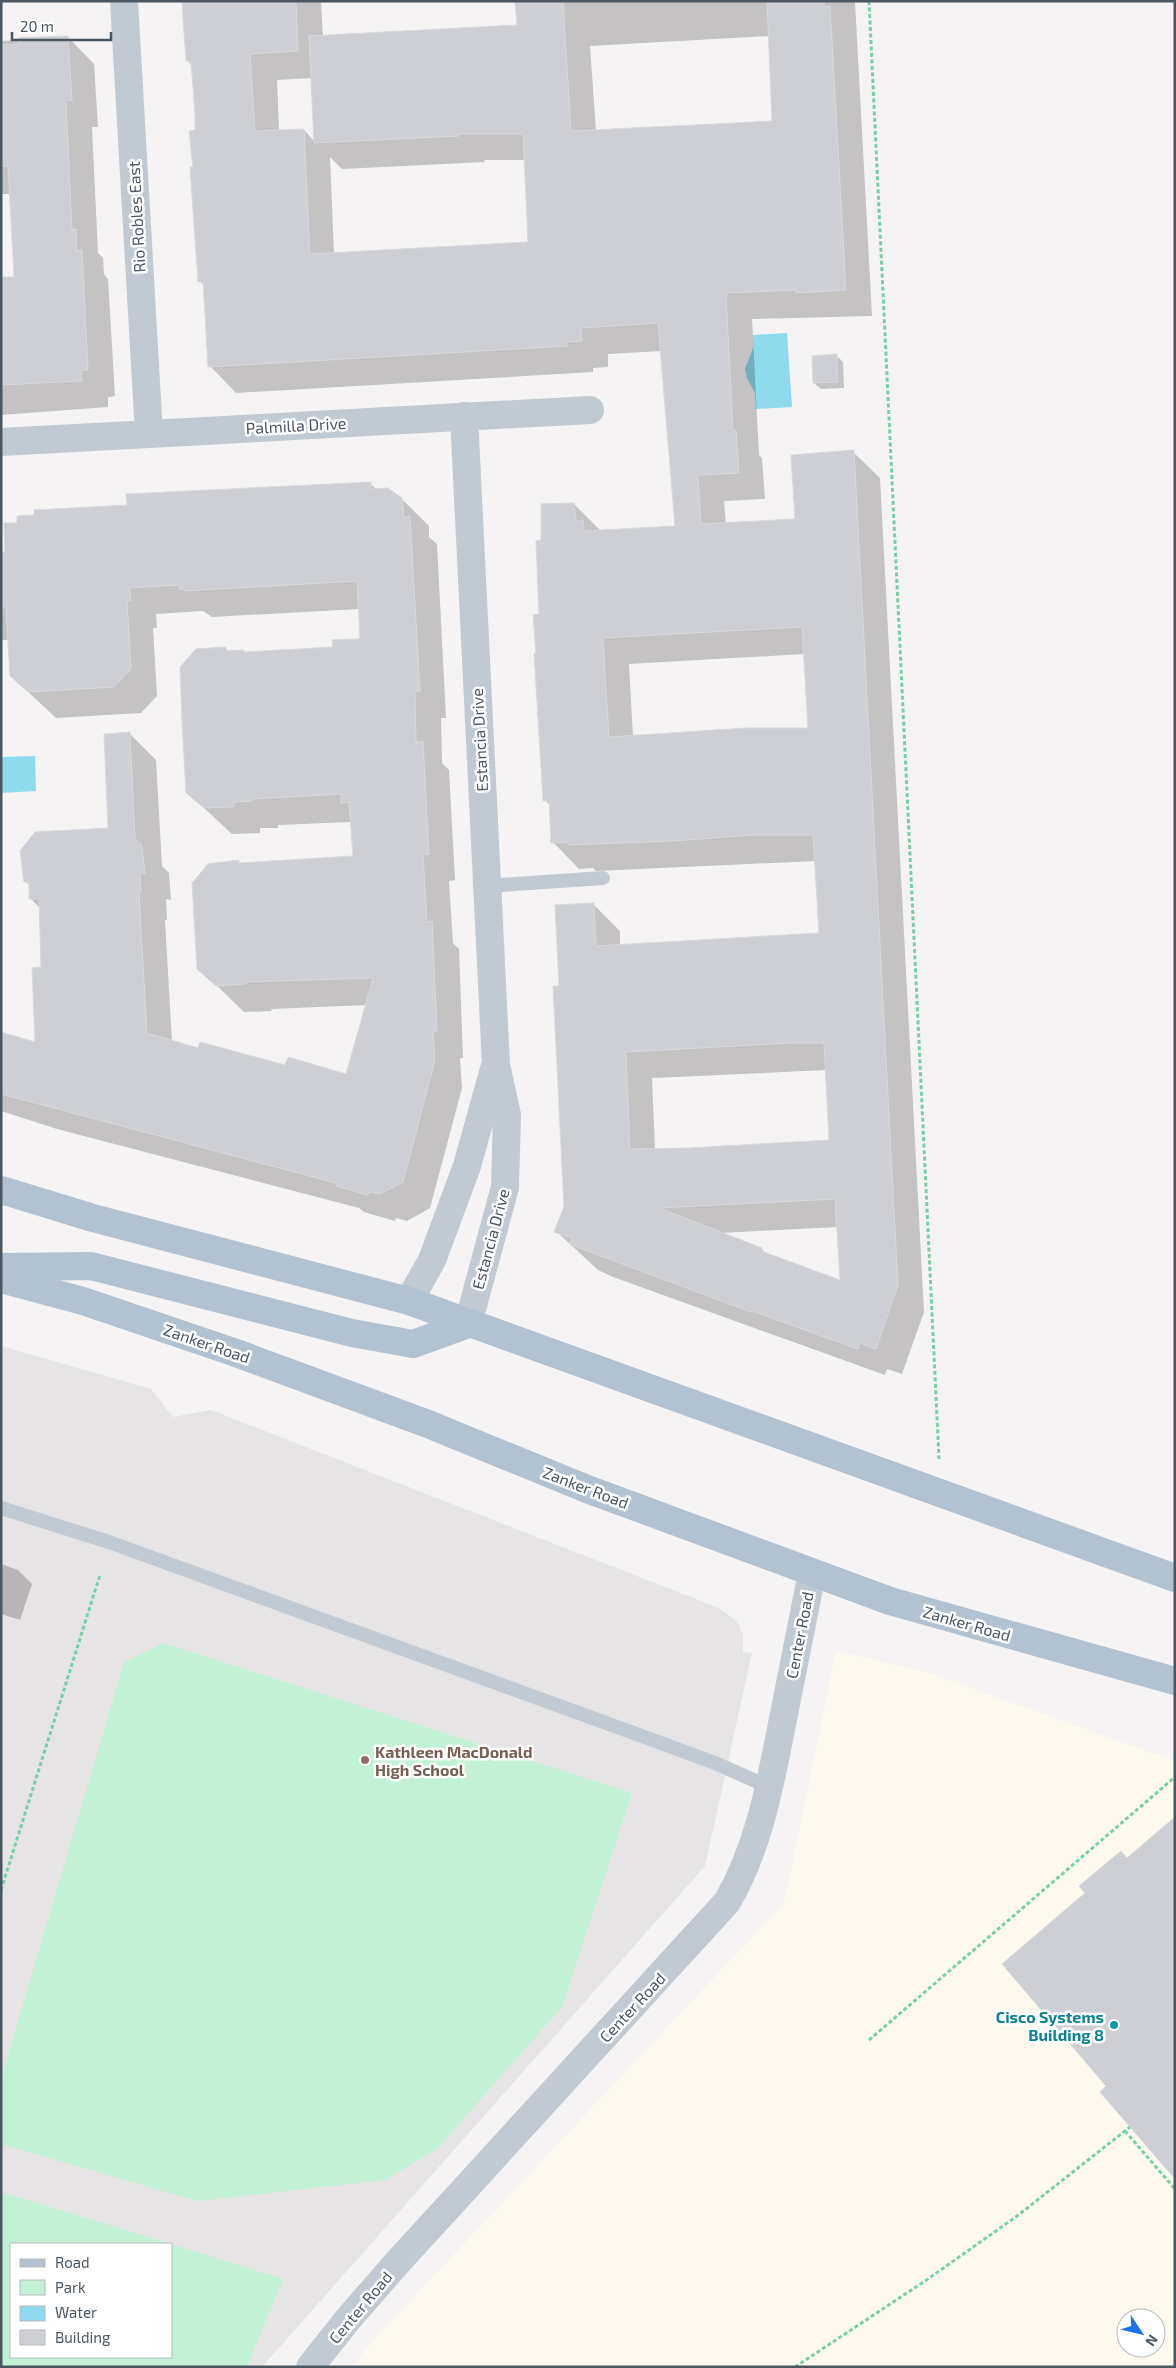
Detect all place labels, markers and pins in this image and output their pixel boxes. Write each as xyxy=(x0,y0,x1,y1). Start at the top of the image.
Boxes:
place label: Kathleen MacDonald High School xyxy=(375,1742,533,1779)
marker: Kathleen MacDonald High School xyxy=(359,1754,371,1766)
place label: Cisco Systems Building 8 xyxy=(996,2007,1104,2044)
marker: Cisco Systems Building 8 xyxy=(1108,2019,1120,2031)

